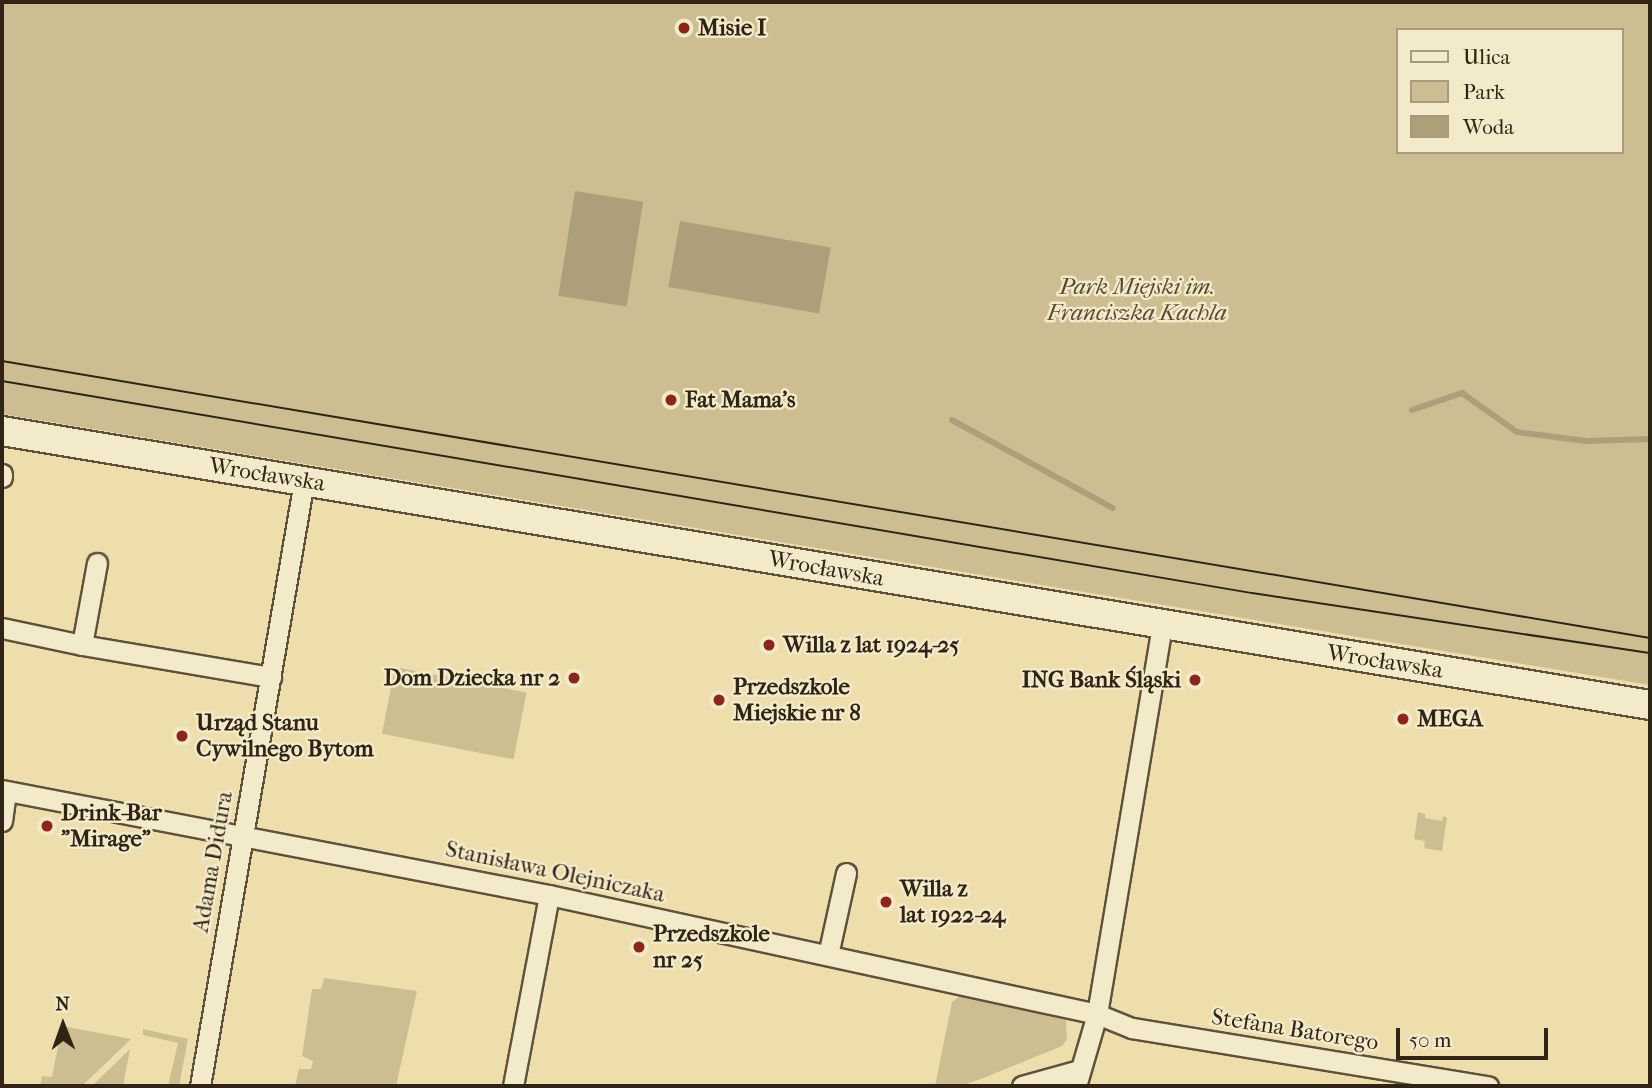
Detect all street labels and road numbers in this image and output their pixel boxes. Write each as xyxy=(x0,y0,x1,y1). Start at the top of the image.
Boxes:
street label: Wrocławska xyxy=(207,452,327,498)
street label: Wrocławska xyxy=(766,545,886,593)
street label: Wrocławska xyxy=(1325,639,1445,685)
street label: Adama Didura xyxy=(187,789,239,935)
street label: Stanisława Olejniczaka xyxy=(443,835,667,909)
street label: Stefana Batorego xyxy=(1209,1003,1381,1057)

